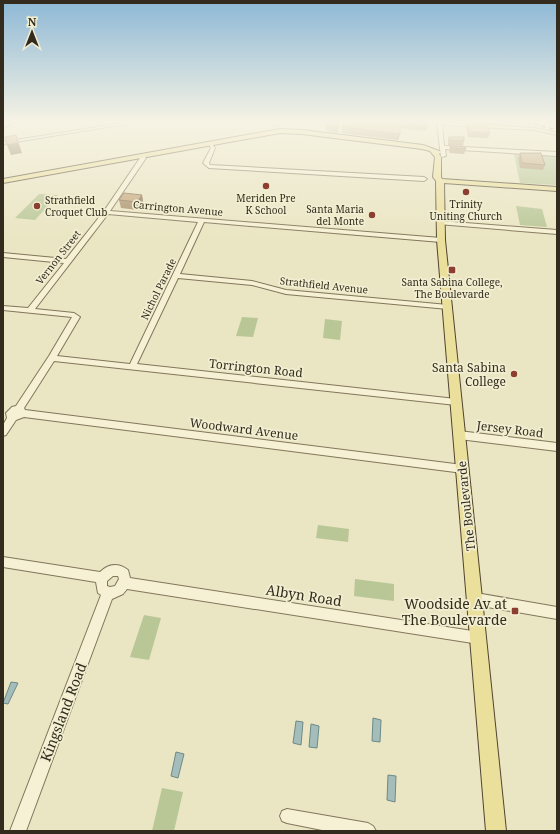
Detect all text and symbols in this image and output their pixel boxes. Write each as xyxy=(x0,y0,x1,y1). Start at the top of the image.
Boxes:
north arrow xyxy=(12,12,52,52)
text: N xyxy=(28,14,37,29)
marker: Meriden Pre K School xyxy=(261,181,271,191)
marker: Trinity Uniting Church xyxy=(461,187,471,197)
place label: Meriden Pre K School xyxy=(236,191,296,217)
place label: Strathfield Croquet Club xyxy=(45,193,107,219)
street label: Carrington Avenue xyxy=(132,197,224,219)
place label: Trinity Uniting Church xyxy=(430,197,503,223)
marker: Strathfield Croquet Club xyxy=(32,201,42,211)
place label: Santa Maria del Monte xyxy=(306,202,364,228)
marker: Santa Maria del Monte xyxy=(367,210,377,220)
street label: Vernon Street xyxy=(32,227,84,287)
street label: Nichol Parade xyxy=(137,256,179,322)
marker: Santa Sabina College, The Boulevarde xyxy=(447,265,457,275)
street label: Strathfield Avenue xyxy=(279,273,369,297)
place label: Santa Sabina College, The Boulevarde xyxy=(401,275,503,301)
street label: Torrington Road xyxy=(208,355,304,381)
place label: Santa Sabina College xyxy=(432,359,506,390)
marker: Santa Sabina College xyxy=(509,369,519,379)
street label: Woodward Avenue xyxy=(189,414,299,444)
street label: Jersey Road xyxy=(475,416,545,442)
street label: The Boulevarde xyxy=(453,460,479,552)
street label: Albyn Road xyxy=(265,580,344,610)
place label: Woodside Av at The Boulevarde xyxy=(402,594,507,629)
marker: Woodside Av at The Boulevarde xyxy=(510,606,520,616)
street label: Kingsland Road xyxy=(35,659,91,764)

